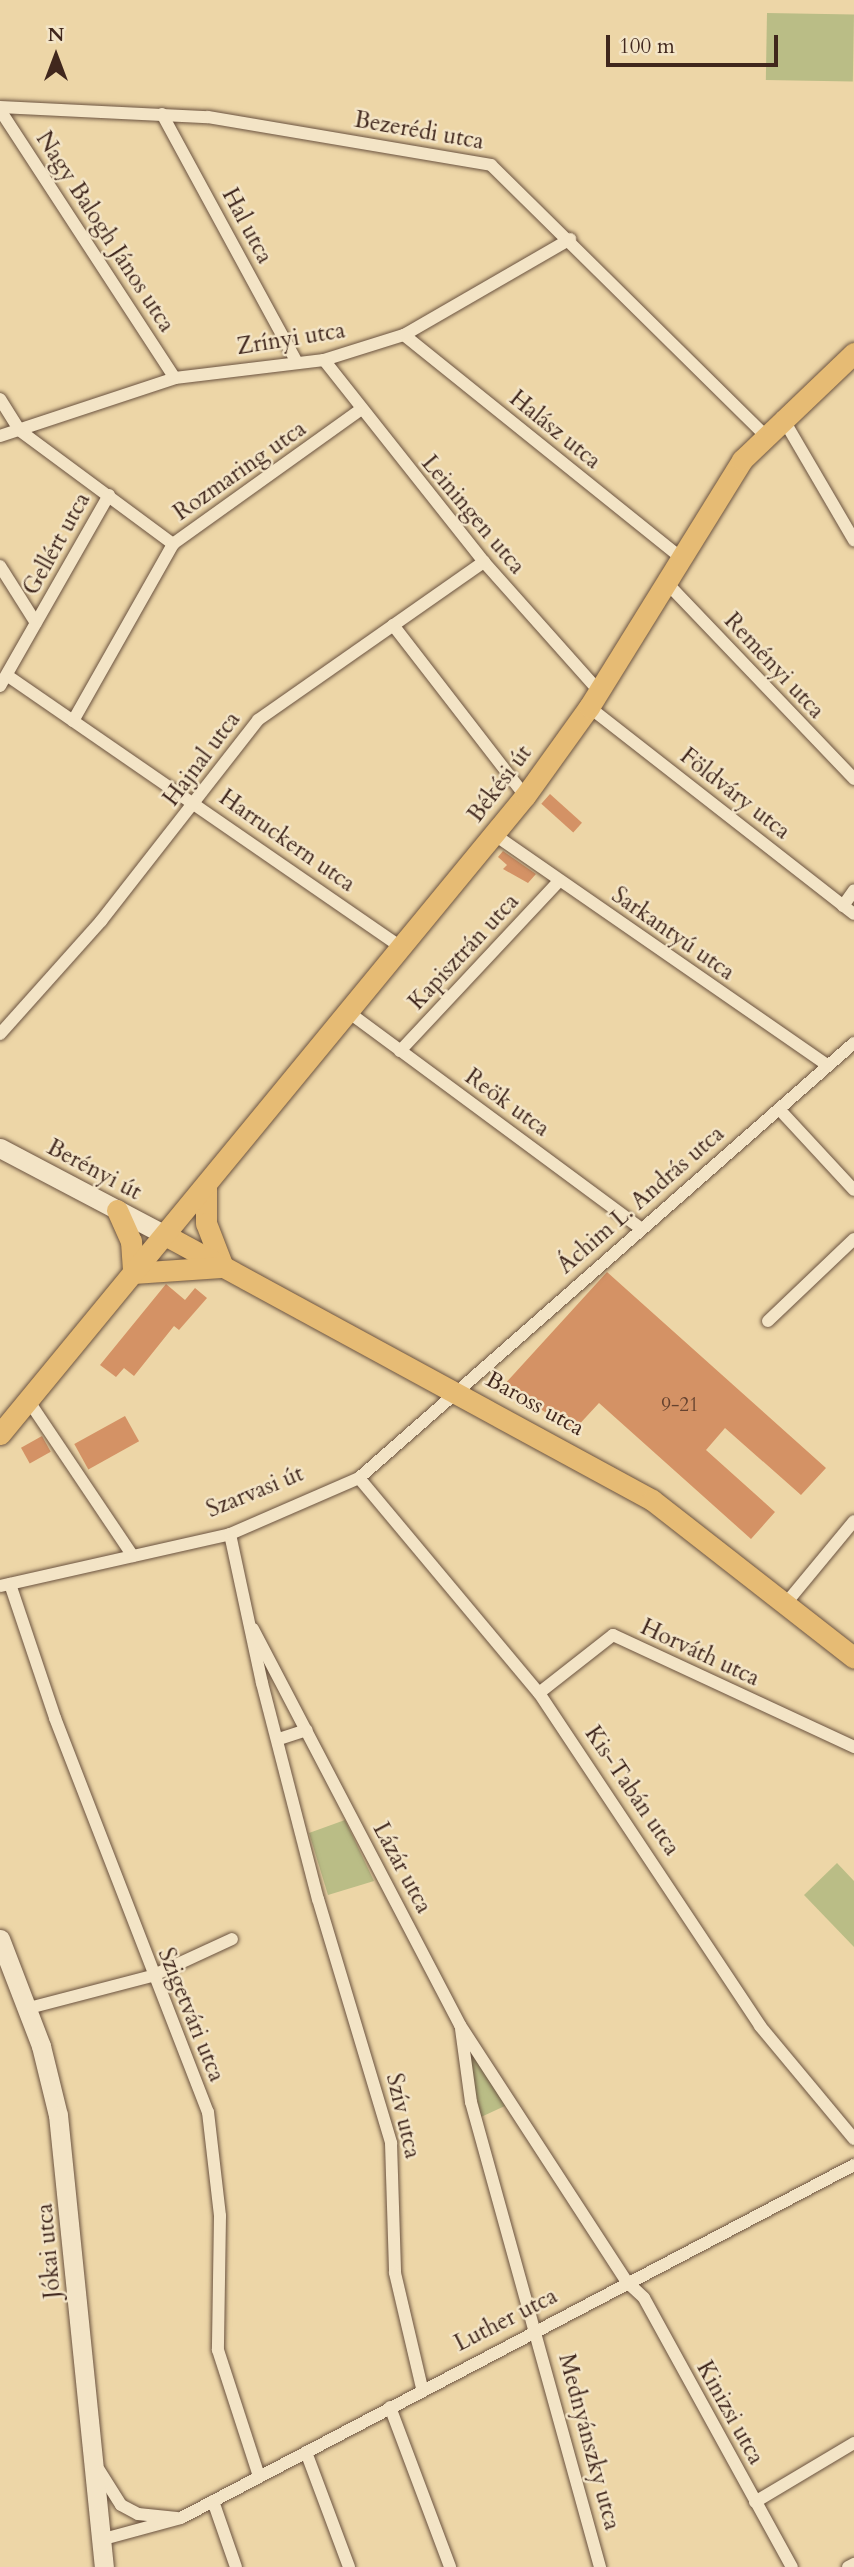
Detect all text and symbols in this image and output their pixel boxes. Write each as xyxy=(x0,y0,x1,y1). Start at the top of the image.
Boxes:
north arrow xyxy=(21,21,91,91)
scale bar xyxy=(609,21,780,65)
text: N xyxy=(48,22,64,48)
text: 100 m xyxy=(619,32,675,61)
street label: Bezerédi utca xyxy=(352,106,486,156)
street label: Nagy Balogh János utca xyxy=(30,126,180,338)
street label: Hal utca xyxy=(216,184,278,268)
street label: Zrínyi utca xyxy=(235,317,347,361)
street label: Halász utca xyxy=(504,385,606,475)
street label: Rozmaring utca xyxy=(168,415,312,527)
street label: Leiningen utca xyxy=(415,450,531,580)
street label: Gellért utca xyxy=(18,488,96,600)
street label: Reményi utca xyxy=(718,607,830,725)
street label: Hajnal utca xyxy=(158,706,246,812)
street label: Békési út xyxy=(462,740,538,828)
street label: Földváry utca xyxy=(674,742,796,846)
street label: Harruckern utca xyxy=(214,784,360,898)
street label: Sarkantyú utca xyxy=(606,881,740,987)
street label: Kapisztrán utca xyxy=(403,888,525,1016)
street label: Reök utca xyxy=(459,1063,555,1143)
street label: Áchim L. András utca xyxy=(552,1120,730,1280)
street label: Berényi út xyxy=(42,1134,146,1206)
street label: Baross utca xyxy=(481,1366,589,1442)
house number: 9-21 xyxy=(661,1395,699,1417)
street label: Szarvasi út xyxy=(203,1460,307,1524)
street label: Horváth utca xyxy=(636,1613,764,1693)
street label: Kis-Tabán utca xyxy=(579,1721,685,1861)
street label: Lázár utca xyxy=(367,1818,437,1918)
street label: Szigetvári utca xyxy=(152,1944,230,2086)
street label: Szív utca xyxy=(380,2071,426,2161)
street label: Jókai utca xyxy=(31,2202,67,2300)
street label: Luther utca xyxy=(450,2282,562,2358)
street label: Mednyánszky utca xyxy=(552,2351,626,2533)
street label: Kinizsi utca xyxy=(690,2356,770,2470)

